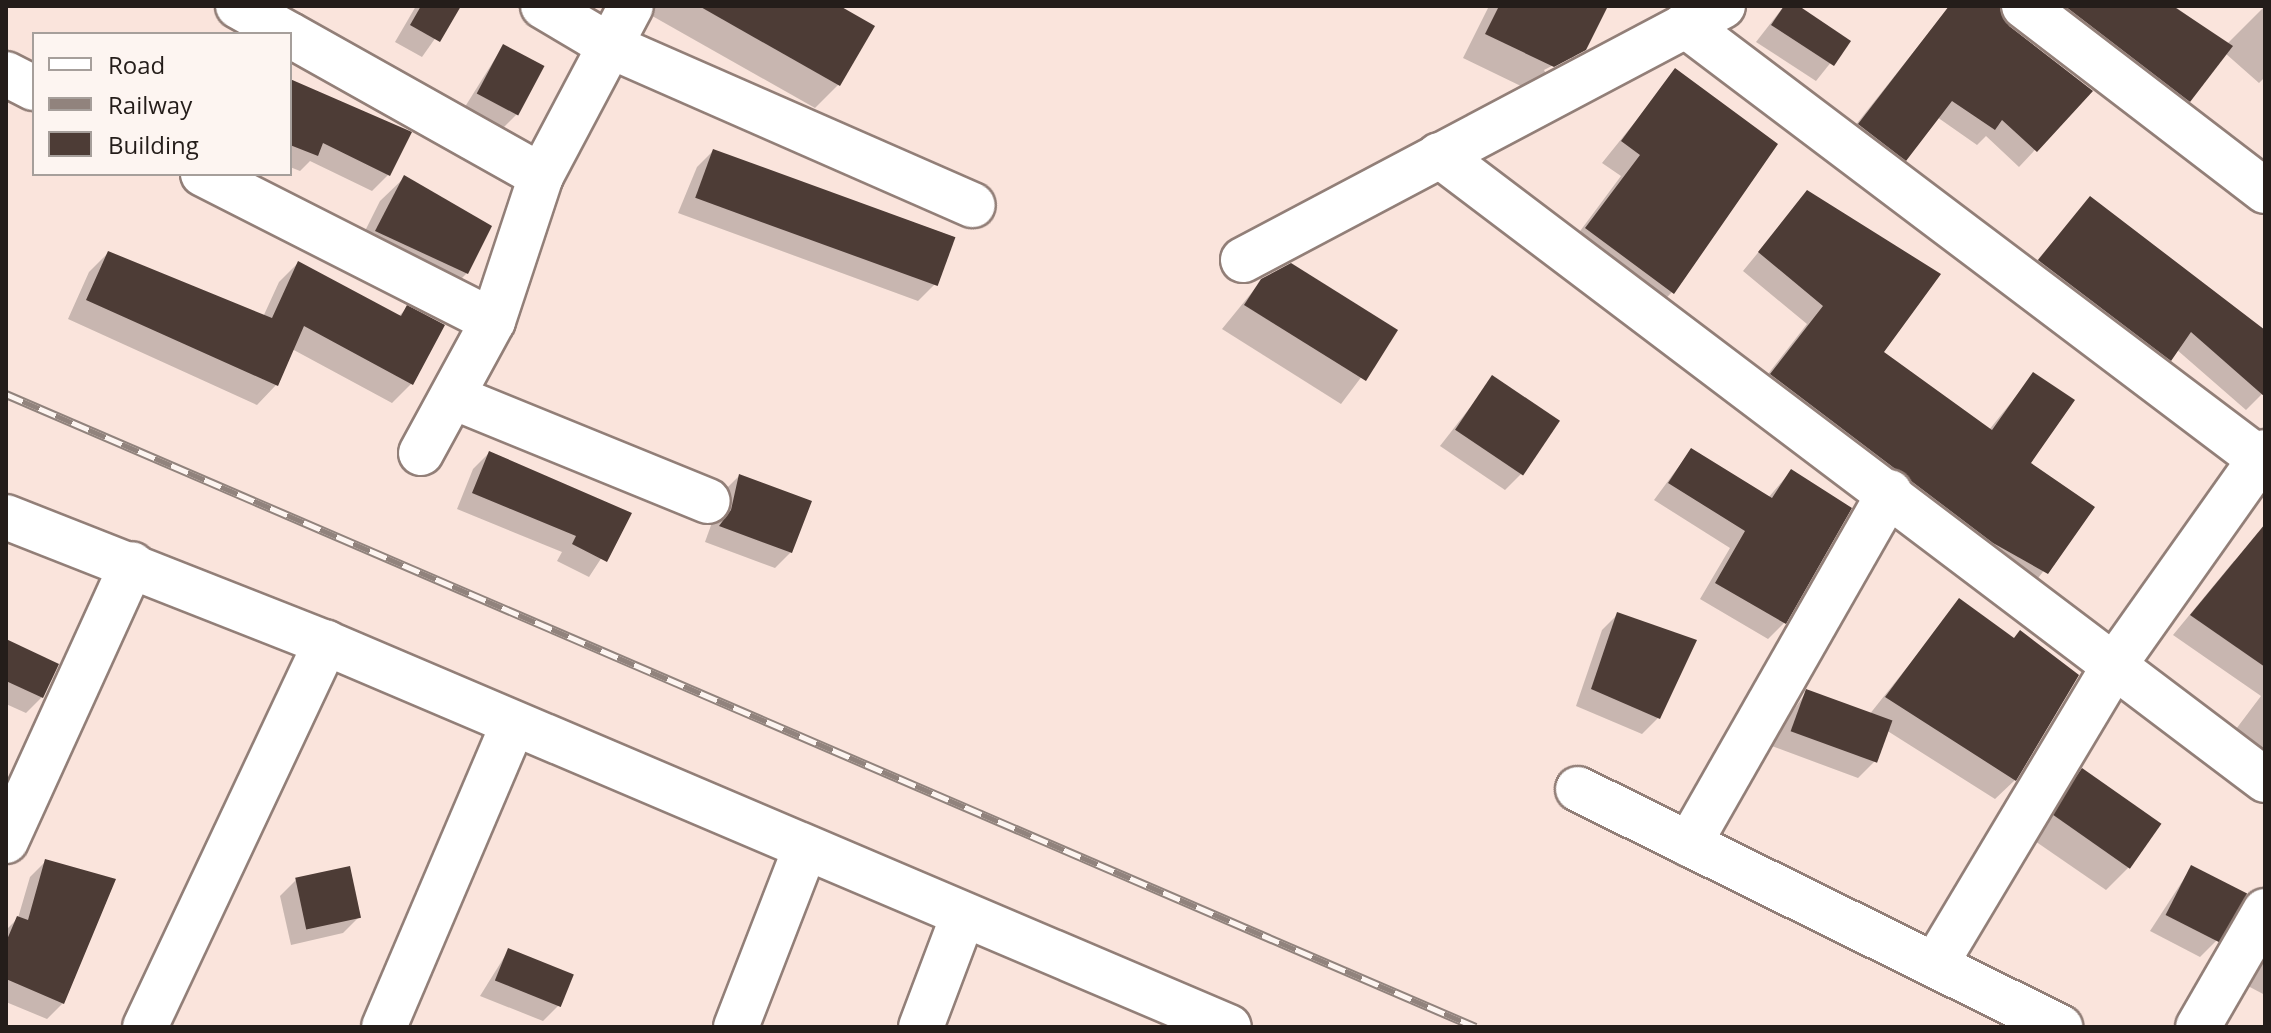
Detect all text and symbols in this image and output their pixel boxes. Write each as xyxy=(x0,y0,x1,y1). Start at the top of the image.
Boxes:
legend xyxy=(32,32,292,176)
text: Road xyxy=(108,48,165,81)
text: Railway xyxy=(108,88,192,121)
text: Building xyxy=(108,128,199,161)

